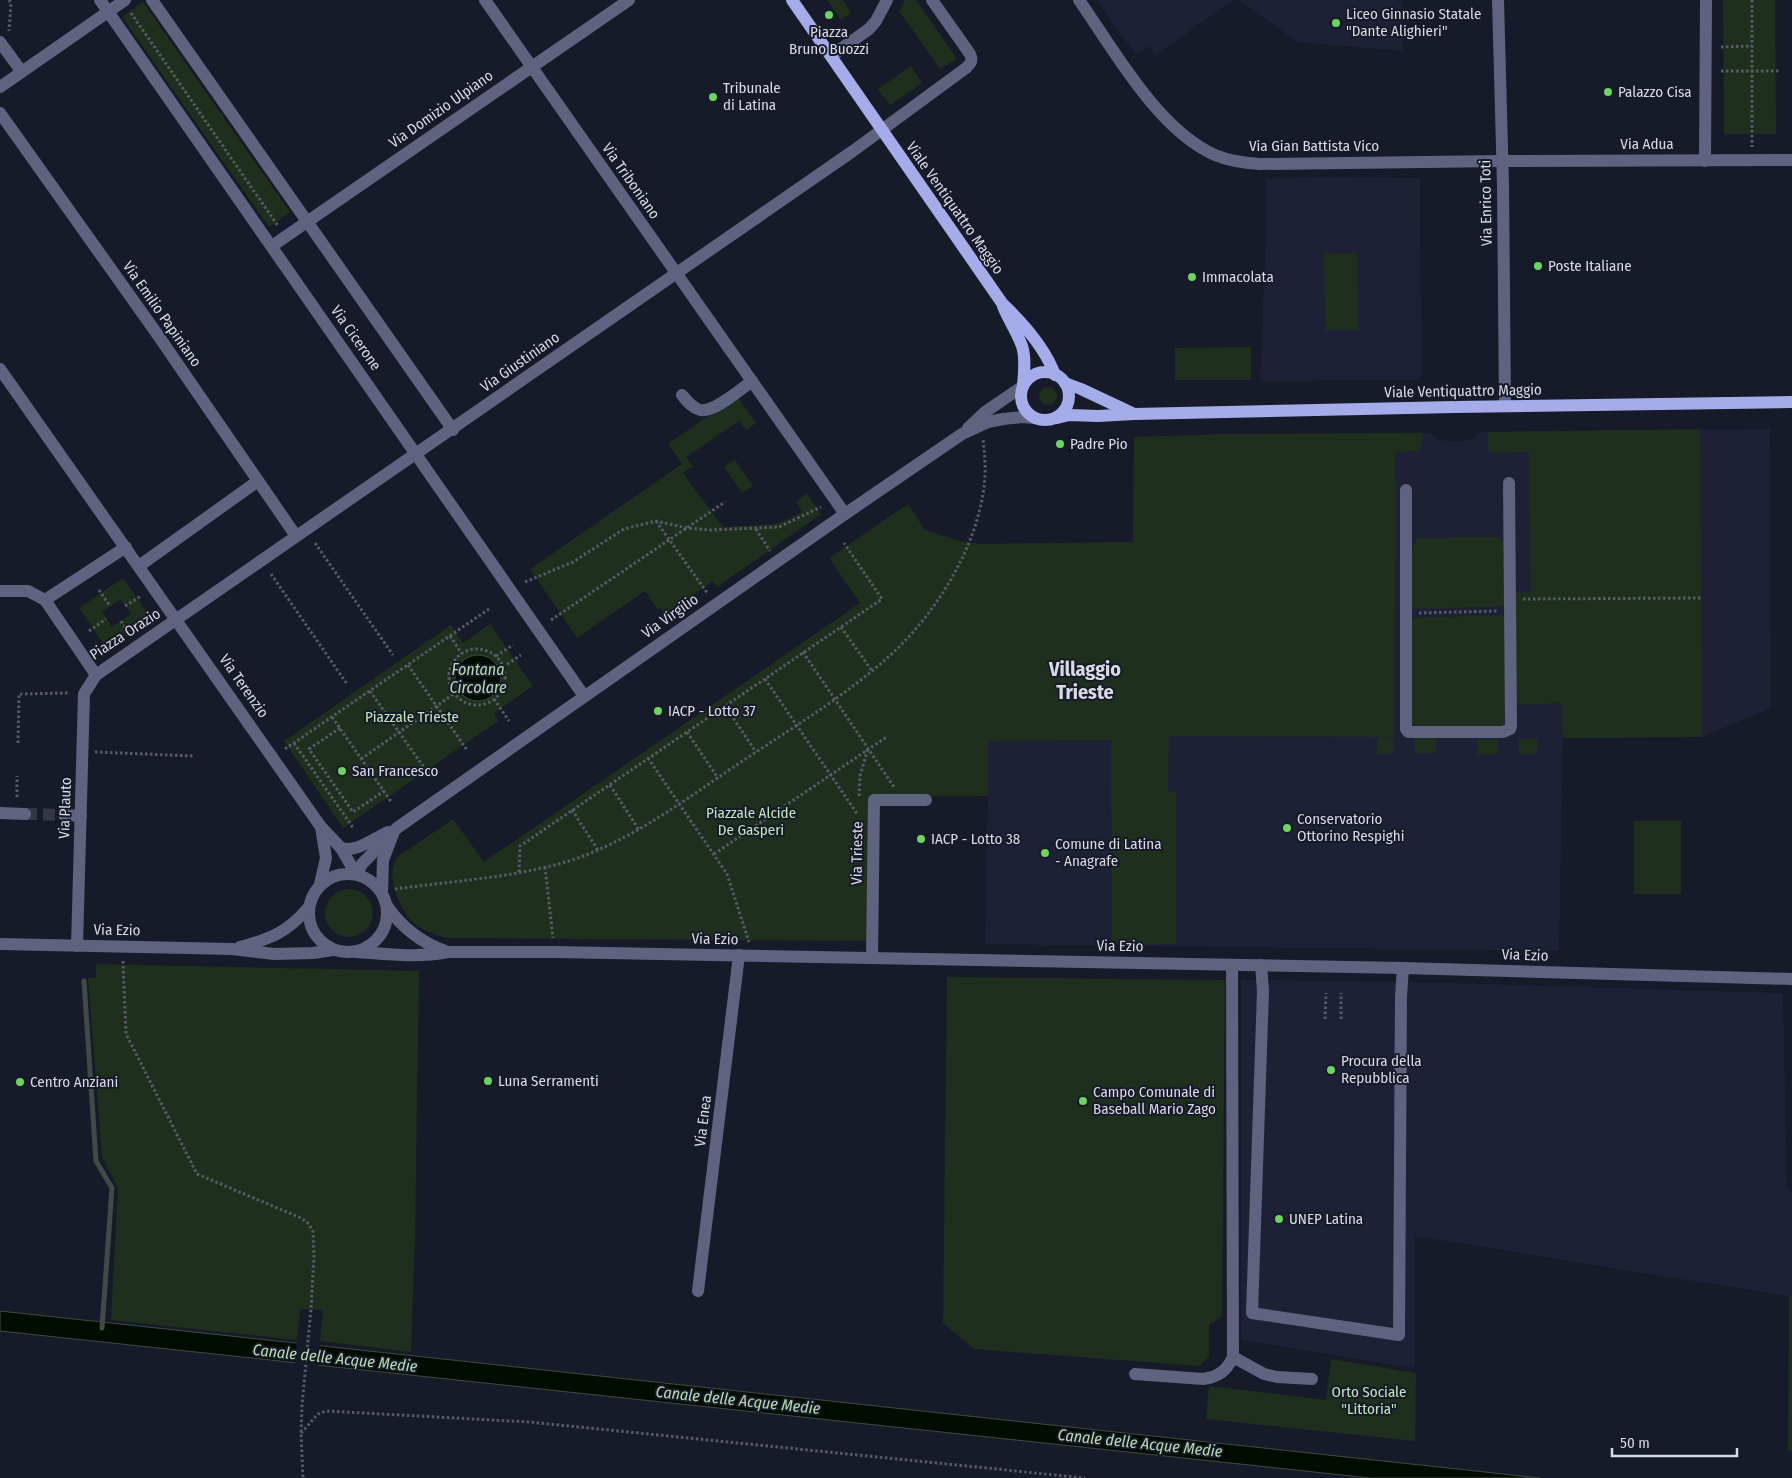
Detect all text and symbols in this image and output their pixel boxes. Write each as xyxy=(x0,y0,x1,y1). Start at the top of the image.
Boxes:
place label: Liceo Ginnasio Statale "Dante Alighieri" xyxy=(1346,5,1481,40)
marker: Piazza Bruno Buozzi xyxy=(823,9,835,21)
marker: Liceo Ginnasio Statale "Dante Alighieri" xyxy=(1330,17,1342,29)
place label: Piazza Bruno Buozzi xyxy=(789,23,869,58)
street label: Via Domizio Ulpiano xyxy=(385,66,497,152)
place label: Tribunale di Latina xyxy=(723,79,781,114)
place label: Palazzo Cisa xyxy=(1618,83,1692,101)
marker: Palazzo Cisa xyxy=(1602,86,1614,98)
marker: Tribunale di Latina xyxy=(707,91,719,103)
street label: Via Adua xyxy=(1620,135,1674,153)
street label: Via Gian Battista Vico xyxy=(1249,137,1379,155)
street label: Viale Ventiquattro Maggio xyxy=(902,138,1008,278)
street label: Via Triboniano xyxy=(598,140,664,222)
street label: Via Enrico Toti xyxy=(1476,160,1496,246)
place label: Poste Italiane xyxy=(1548,257,1632,275)
street label: Via Emilio Papiniano xyxy=(119,258,205,370)
marker: Poste Italiane xyxy=(1532,260,1544,272)
place label: Immacolata xyxy=(1202,268,1274,286)
marker: Immacolata xyxy=(1186,271,1198,283)
street label: Via Cicerone xyxy=(327,302,385,374)
street label: Via Giustiniano xyxy=(477,328,563,396)
street label: Viale Ventiquattro Maggio xyxy=(1384,381,1542,401)
place label: Padre Pio xyxy=(1070,435,1128,453)
marker: Padre Pio xyxy=(1054,438,1066,450)
street label: Via Virgilio xyxy=(638,590,702,642)
street label: Piazza Orazio xyxy=(86,604,164,664)
street label: Via Terenzio xyxy=(216,651,273,721)
district label: Villaggio Trieste xyxy=(1048,657,1121,704)
water label: Fontana Circolare xyxy=(449,660,507,697)
place label: IACP - Lotto 37 xyxy=(668,702,756,720)
marker: IACP - Lotto 37 xyxy=(652,705,664,717)
park label: Piazzale Trieste xyxy=(365,708,459,726)
place label: San Francesco xyxy=(352,762,438,780)
marker: San Francesco xyxy=(336,765,348,777)
street label: Via Plauto xyxy=(55,777,75,839)
park label: Piazzale Alcide De Gasperi xyxy=(706,804,796,839)
place label: Conservatorio Ottorino Respighi xyxy=(1297,810,1405,845)
street label: Via Trieste xyxy=(847,821,867,885)
marker: Conservatorio Ottorino Respighi xyxy=(1281,822,1293,834)
place label: IACP - Lotto 38 xyxy=(931,830,1020,848)
marker: IACP - Lotto 38 xyxy=(915,833,927,845)
place label: Comune di Latina - Anagrafe xyxy=(1055,835,1162,870)
marker: Comune di Latina - Anagrafe xyxy=(1039,847,1051,859)
street label: Via Ezio xyxy=(93,921,141,939)
street label: Via Ezio xyxy=(691,930,739,948)
street label: Via Ezio xyxy=(1096,937,1144,955)
street label: Via Ezio xyxy=(1501,945,1549,965)
place label: Procura della Repubblica xyxy=(1341,1052,1422,1087)
marker: Procura della Repubblica xyxy=(1325,1064,1337,1076)
place label: Luna Serramenti xyxy=(498,1072,599,1090)
place label: Centro Anziani xyxy=(30,1073,118,1091)
marker: Luna Serramenti xyxy=(482,1075,494,1087)
marker: Centro Anziani xyxy=(14,1076,26,1088)
place label: Campo Comunale di Baseball Mario Zago xyxy=(1093,1083,1216,1118)
street label: Via Enea xyxy=(691,1094,715,1148)
marker: Campo Comunale di Baseball Mario Zago xyxy=(1077,1095,1089,1107)
place label: UNEP Latina xyxy=(1289,1210,1363,1228)
marker: UNEP Latina xyxy=(1273,1213,1285,1225)
water label: Canale delle Acque Medie xyxy=(252,1340,419,1376)
water label: Canale delle Acque Medie xyxy=(655,1382,822,1418)
park label: Orto Sociale "Littoria" xyxy=(1332,1383,1406,1418)
water label: Canale delle Acque Medie xyxy=(1057,1425,1224,1461)
scale bar xyxy=(1612,1426,1737,1458)
text: 50 m xyxy=(1620,1434,1650,1452)

